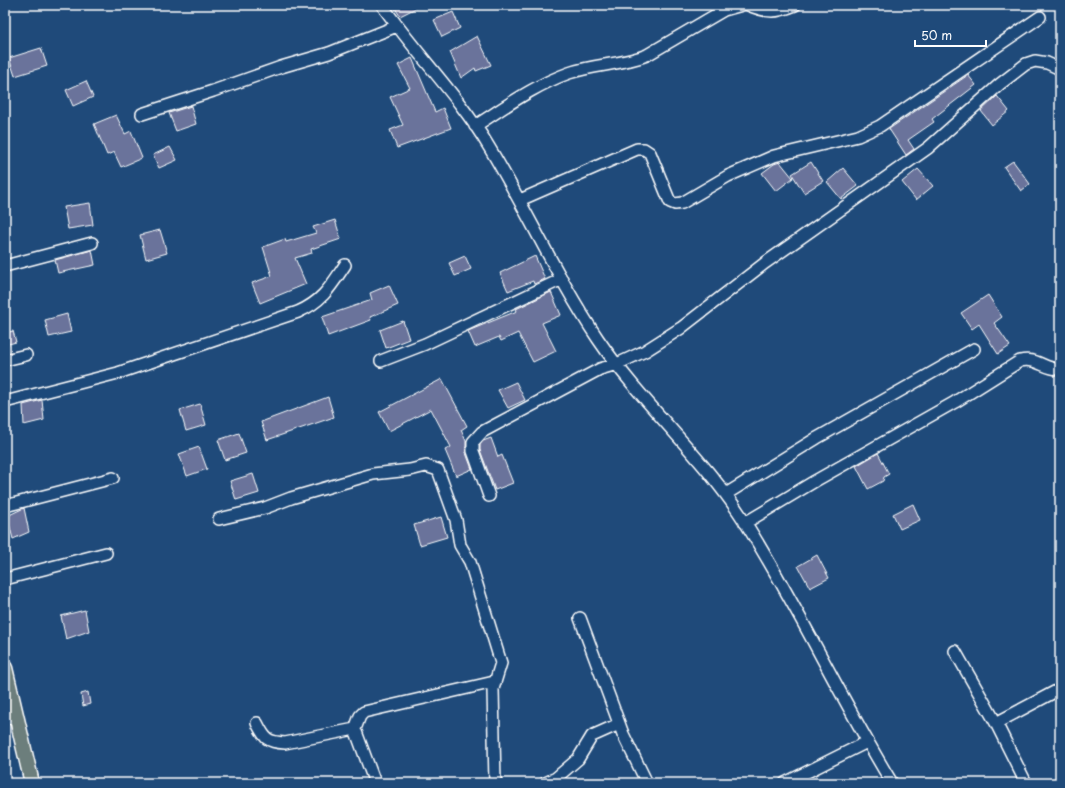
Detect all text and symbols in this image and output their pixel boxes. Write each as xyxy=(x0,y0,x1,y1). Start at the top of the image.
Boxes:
scale bar xyxy=(915,22,986,48)
text: 50 m xyxy=(921,26,952,44)

